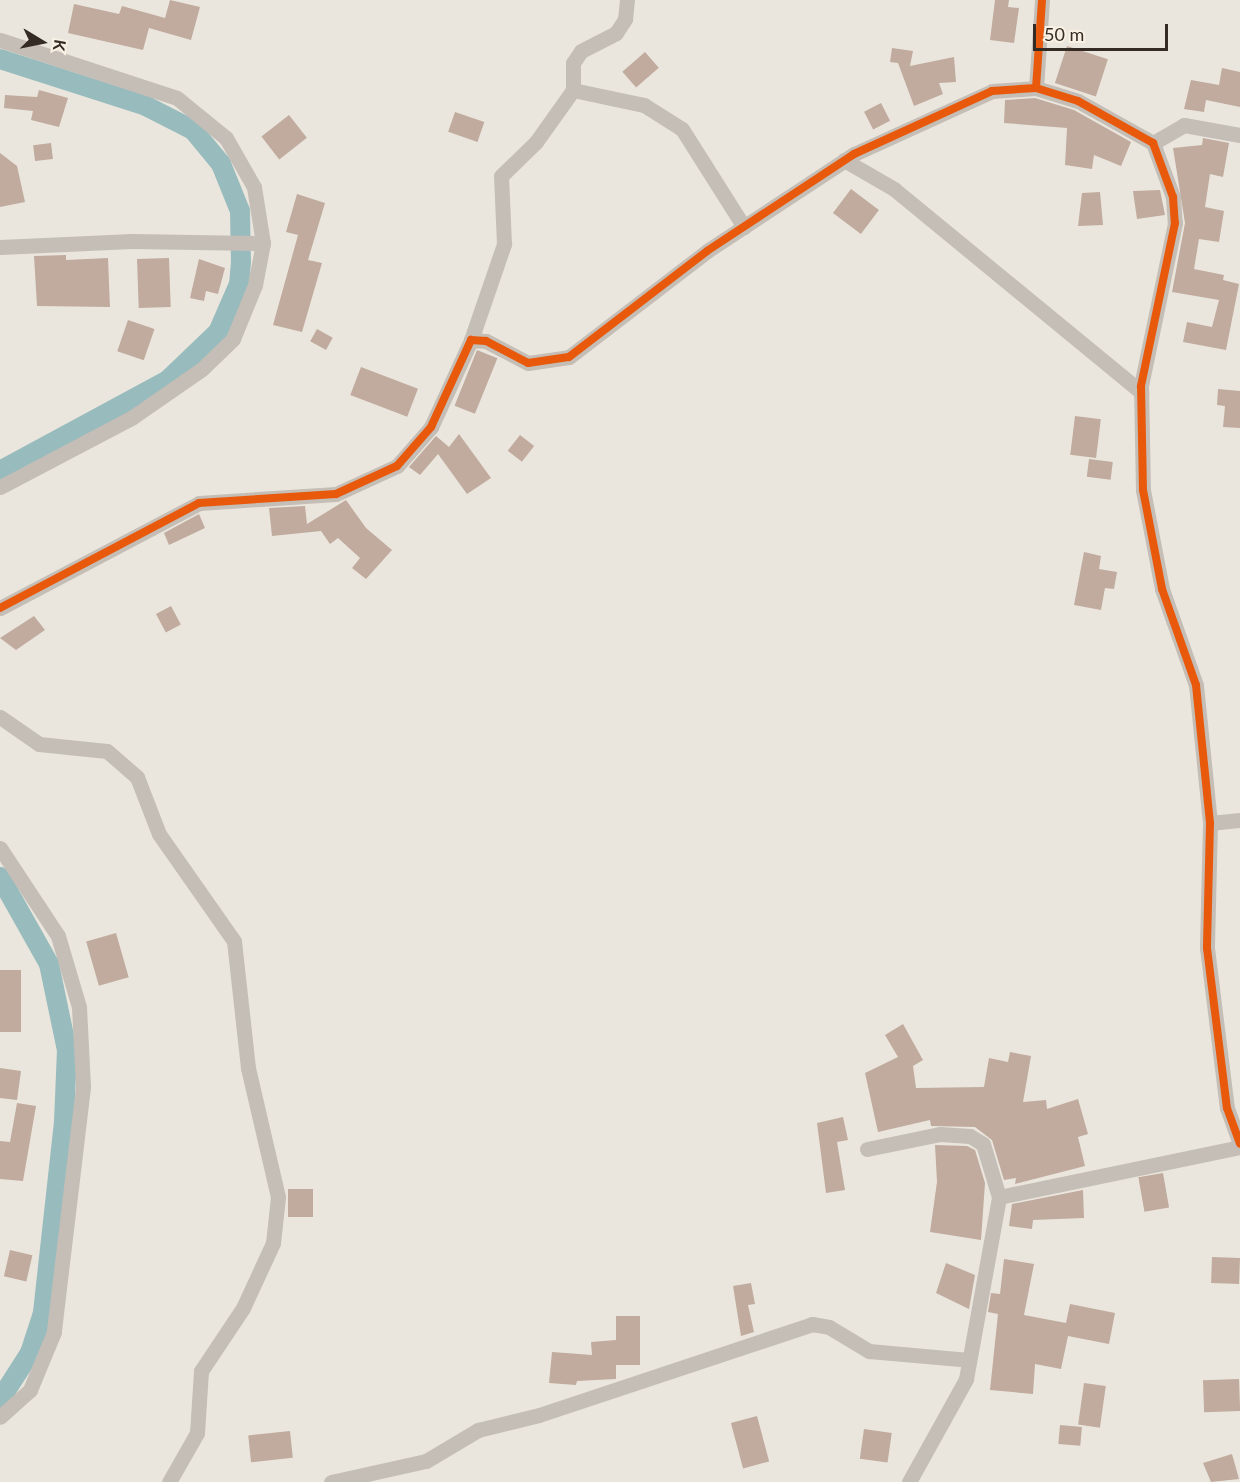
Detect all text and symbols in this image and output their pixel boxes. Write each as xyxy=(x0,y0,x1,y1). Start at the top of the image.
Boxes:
north arrow xyxy=(12,12,72,72)
scale bar xyxy=(1036,12,1171,50)
text: 50 m xyxy=(1044,23,1084,45)
text: K xyxy=(50,38,71,52)

